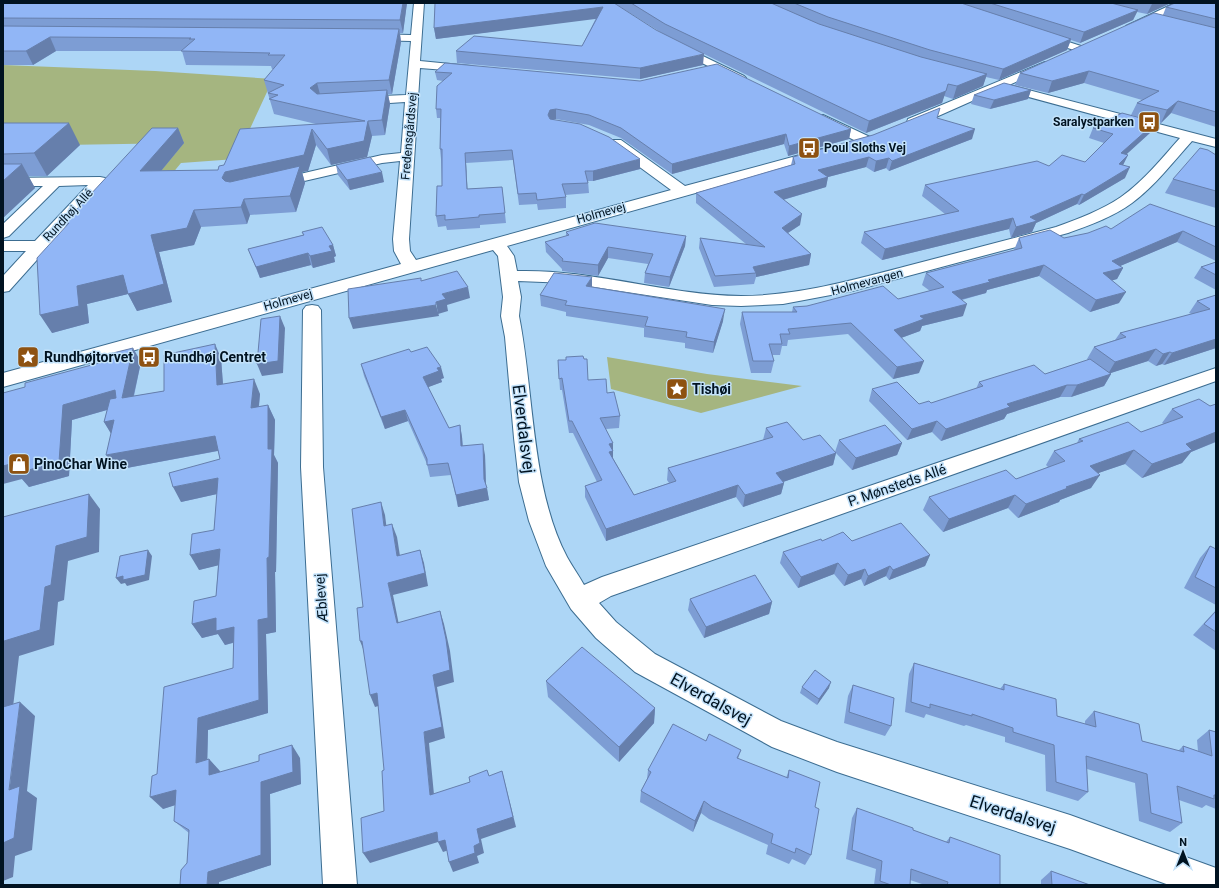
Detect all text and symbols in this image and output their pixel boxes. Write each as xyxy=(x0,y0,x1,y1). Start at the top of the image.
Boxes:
street label: Fredensgårdsvej xyxy=(398,91,420,180)
bus stop icon: Saralystparken xyxy=(1136,109,1162,135)
place label: Saralystparken xyxy=(1053,115,1134,129)
bus stop icon: Poul Sloths Vej xyxy=(796,135,822,161)
place label: Poul Sloths Vej xyxy=(824,141,906,155)
street label: Rundhøj Allé xyxy=(40,186,96,244)
street label: Holmevej xyxy=(575,199,627,227)
street label: Holmevangen xyxy=(830,266,904,298)
street label: Holmevej xyxy=(262,286,314,314)
place icon: Rundhøjtorvet xyxy=(15,344,41,370)
bus stop icon: Rundhøj Centret xyxy=(136,344,162,370)
place label: Rundhøjtorvet xyxy=(44,349,133,365)
place label: Rundhøj Centret xyxy=(164,349,266,365)
place icon: Tishøi xyxy=(664,376,690,402)
place label: Tishøi xyxy=(692,381,731,397)
street label: Elverdalsvej xyxy=(509,383,539,475)
shop icon: PinoChar Wine xyxy=(6,451,32,477)
place label: PinoChar Wine xyxy=(34,456,127,472)
street label: P. Mønsteds Allé xyxy=(846,461,948,509)
street label: Æblevej xyxy=(311,573,331,624)
street label: Elverdalsvej xyxy=(667,669,755,729)
street label: Elverdalsvej xyxy=(967,791,1059,837)
north arrow xyxy=(1163,832,1203,872)
text: N xyxy=(1179,836,1187,849)

